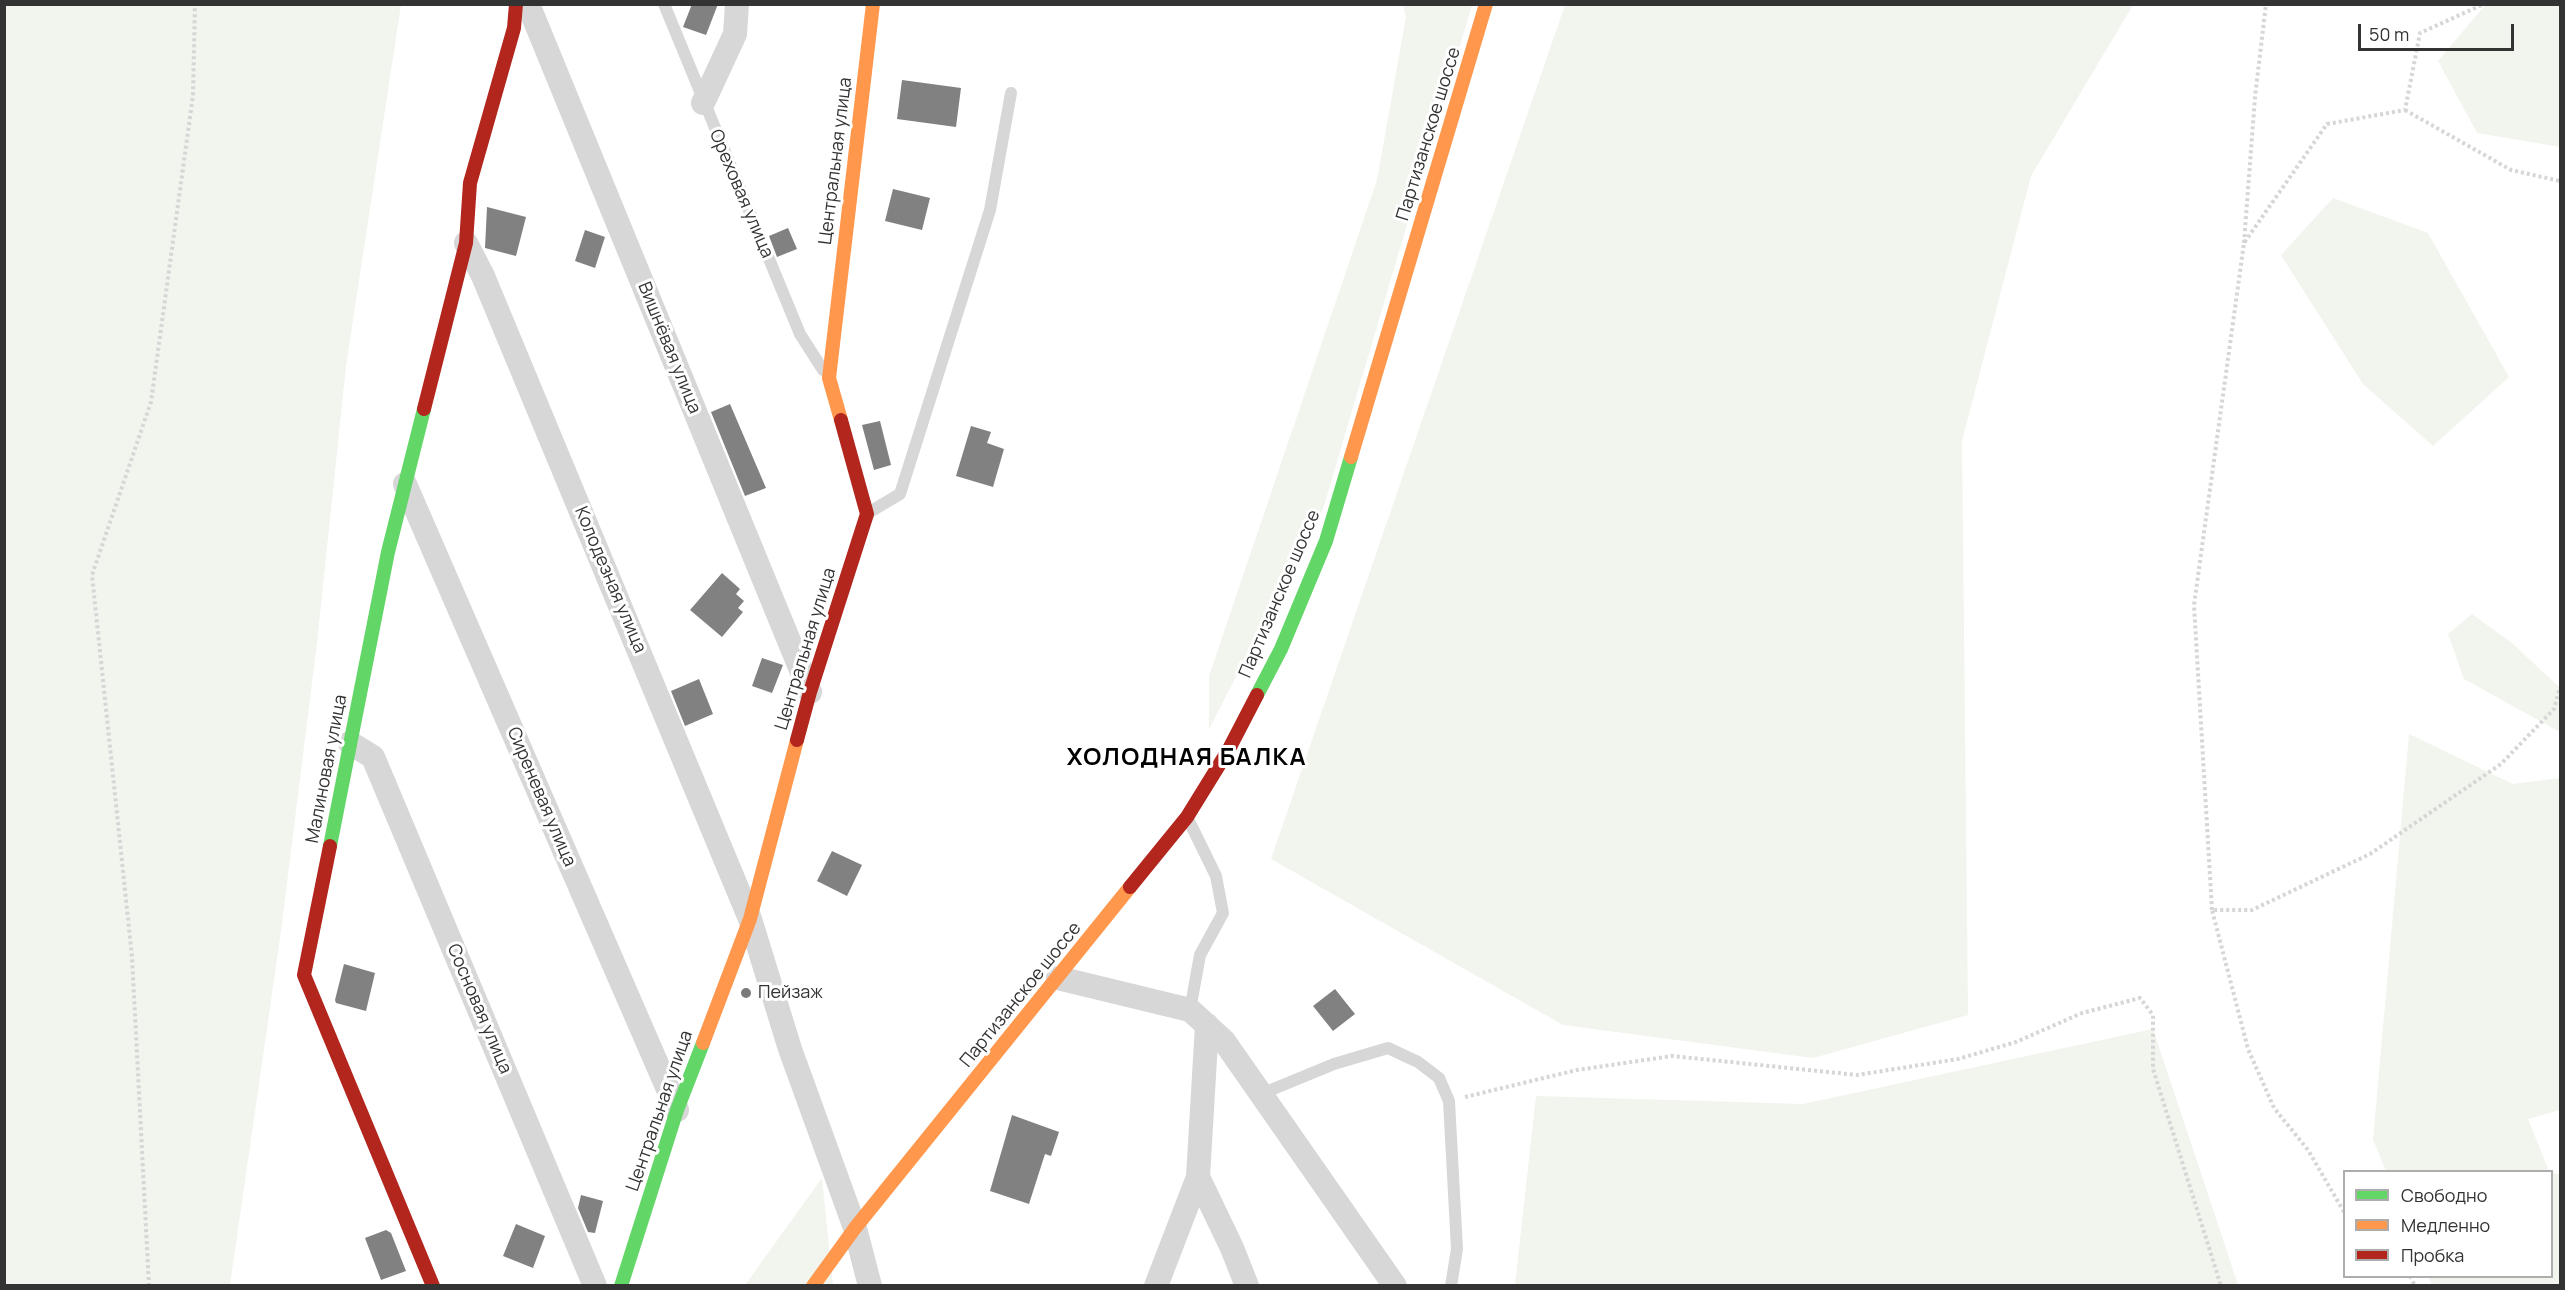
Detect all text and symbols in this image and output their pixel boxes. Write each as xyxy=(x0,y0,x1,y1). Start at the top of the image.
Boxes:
scale bar xyxy=(2361,12,2517,50)
text: 50 m xyxy=(2369,22,2409,46)
street label: Партизанское шоссе xyxy=(1392,45,1466,223)
street label: Центральная улица xyxy=(815,76,857,246)
street label: Ореховая улица xyxy=(704,126,778,262)
street label: Вишнёвая улица xyxy=(633,279,705,417)
street label: Колодезная улица xyxy=(569,504,651,656)
street label: Партизанское шоссе xyxy=(1235,507,1325,681)
street label: Центральная улица xyxy=(771,565,841,733)
street label: Малиновая улица xyxy=(302,693,352,845)
street label: Сиреневая улица xyxy=(502,724,580,870)
district label: ХОЛОДНАЯ БАЛКА xyxy=(1067,744,1307,772)
street label: Партизанское шоссе xyxy=(956,918,1086,1072)
street label: Сосновая улица xyxy=(442,941,516,1077)
place label: Пейзаж xyxy=(758,982,823,1004)
marker: Пейзаж xyxy=(739,986,753,1000)
street label: Центральная улица xyxy=(622,1028,698,1194)
legend xyxy=(2343,1170,2553,1278)
text: Свободно xyxy=(2401,1183,2487,1207)
text: Медленно xyxy=(2401,1213,2490,1237)
text: Пробка xyxy=(2401,1243,2464,1267)

